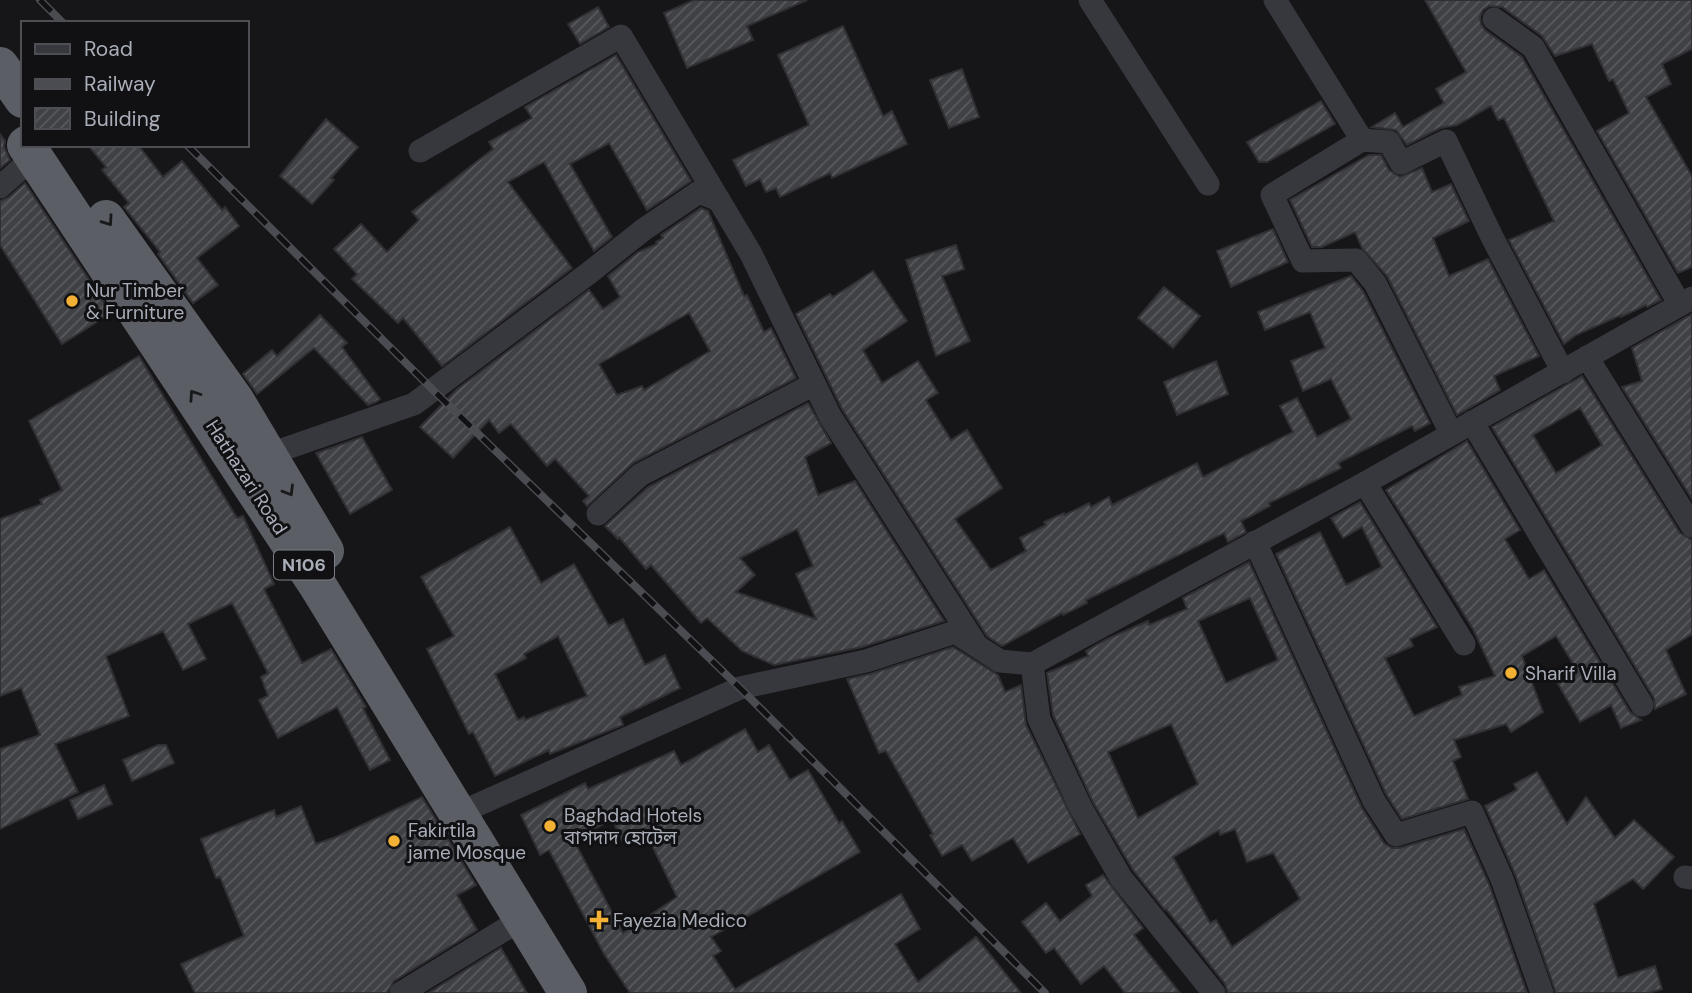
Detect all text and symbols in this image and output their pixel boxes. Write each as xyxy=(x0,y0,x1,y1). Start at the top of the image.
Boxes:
legend xyxy=(21,21,248,147)
text: Road xyxy=(84,35,133,63)
text: Railway xyxy=(84,70,156,98)
text: Building xyxy=(84,105,161,133)
one-way arrow xyxy=(100,213,112,226)
place label: Nur Timber & Furniture xyxy=(86,278,184,325)
marker: Nur Timber & Furniture xyxy=(64,293,80,309)
one-way arrow xyxy=(189,390,202,403)
street label: Hathazari Road xyxy=(200,415,293,539)
one-way arrow xyxy=(281,484,294,497)
road number: N106 xyxy=(274,550,334,580)
place label: Sharif Villa xyxy=(1525,661,1616,686)
marker: Sharif Villa xyxy=(1503,665,1519,681)
place label: Baghdad Hotels বাগদাদ হোটেল xyxy=(563,803,702,850)
place label: Fakirtila jame Mosque xyxy=(407,818,526,865)
marker: Baghdad Hotels বাগদাদ হোটেল xyxy=(542,818,558,834)
marker: Fakirtila jame Mosque xyxy=(386,833,402,849)
place label: Fayezia Medico xyxy=(613,908,747,933)
marker: Fayezia Medico xyxy=(591,912,607,928)

